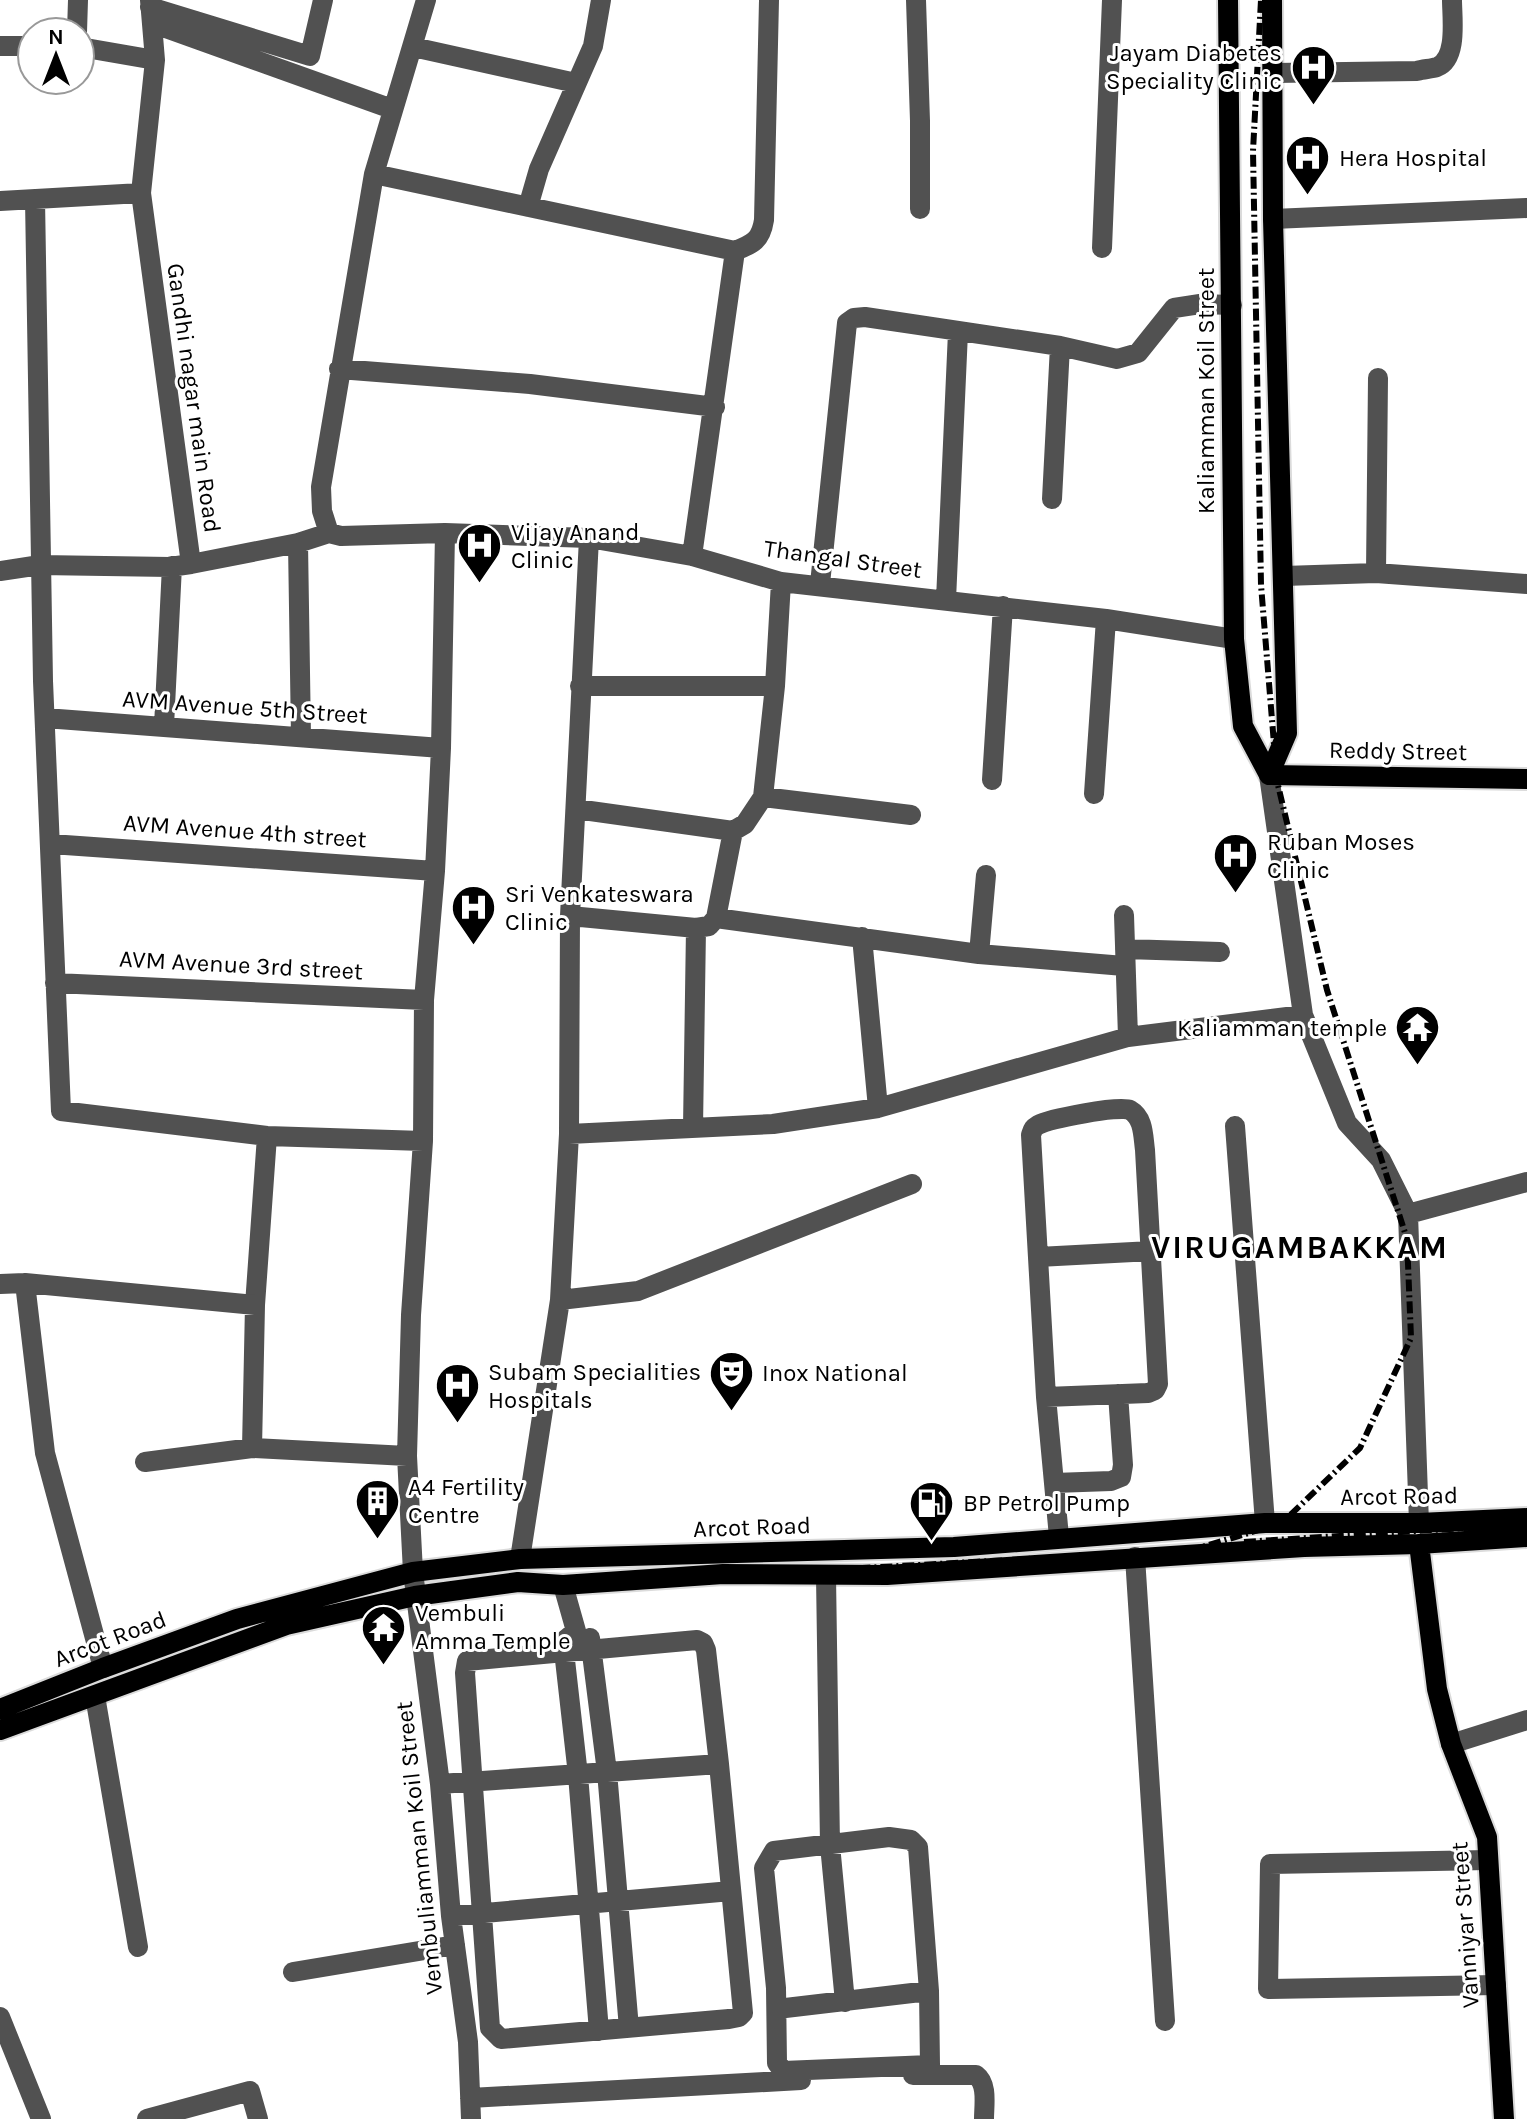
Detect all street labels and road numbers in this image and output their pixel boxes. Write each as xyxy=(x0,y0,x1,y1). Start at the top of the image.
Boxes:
street label: Gandhi nagar main Road xyxy=(161,261,227,535)
street label: Kaliamman Koil Street xyxy=(1192,268,1220,514)
street label: Thangal Street xyxy=(762,534,924,584)
street label: AVM Avenue 5th Street xyxy=(121,684,369,730)
street label: Reddy Street xyxy=(1329,736,1467,766)
street label: AVM Avenue 4th street xyxy=(122,809,368,853)
street label: AVM Avenue 3rd street xyxy=(118,945,364,985)
street label: Arcot Road xyxy=(1340,1481,1458,1511)
street label: Arcot Road xyxy=(693,1511,811,1543)
street label: Arcot Road xyxy=(50,1605,170,1673)
street label: Vembuliamman Koil Street xyxy=(390,1700,448,1996)
street label: Vanniyar Street xyxy=(1445,1841,1485,2009)

